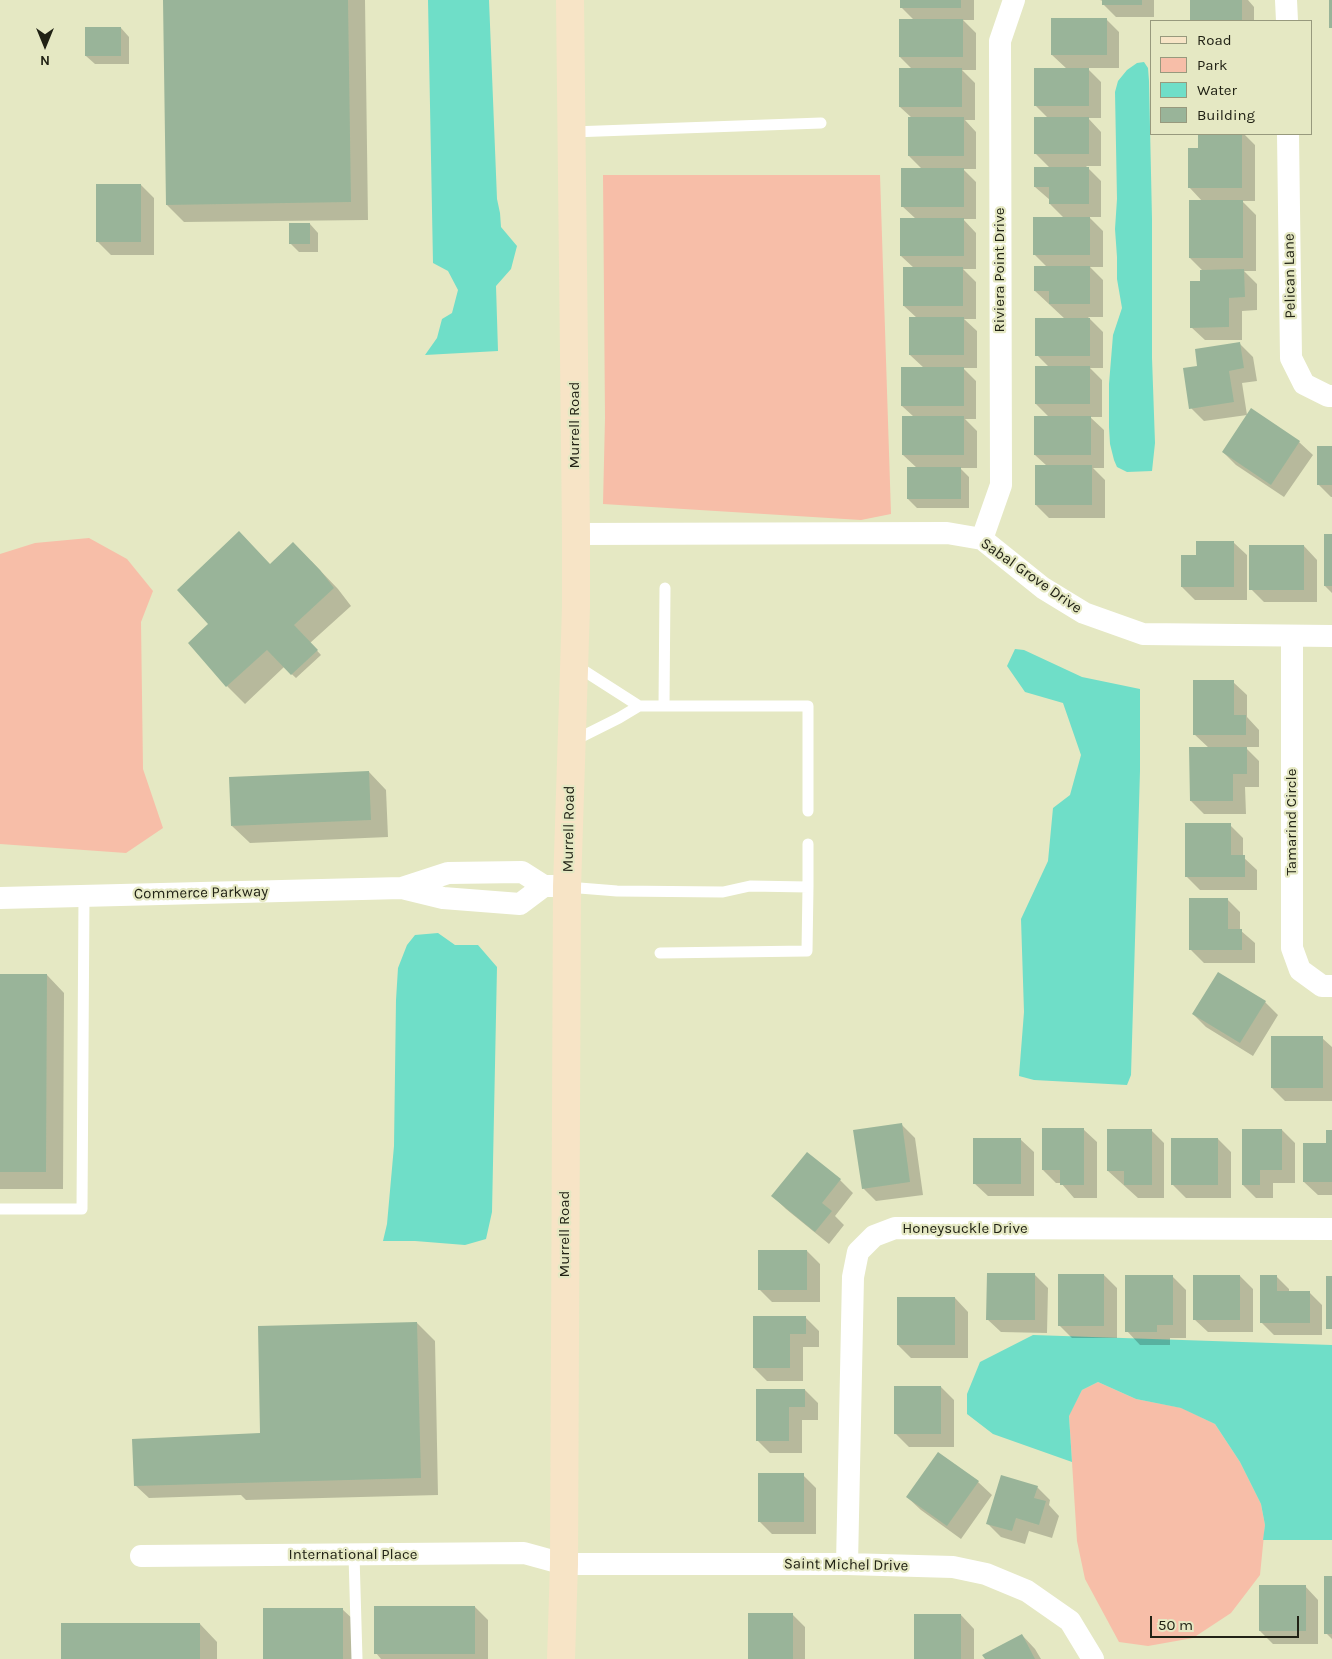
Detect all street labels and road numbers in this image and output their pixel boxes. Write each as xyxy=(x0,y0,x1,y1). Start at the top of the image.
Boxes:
street label: Riviera Point Drive xyxy=(991,208,1009,332)
street label: Pelican Lane xyxy=(1280,233,1300,319)
street label: Murrell Road xyxy=(566,382,584,468)
street label: Sabal Grove Drive xyxy=(977,534,1085,618)
street label: Tamarind Circle xyxy=(1283,769,1301,875)
street label: Murrell Road xyxy=(559,785,579,873)
street label: Commerce Parkway xyxy=(134,883,268,903)
street label: Murrell Road xyxy=(556,1191,574,1277)
street label: Honeysuckle Drive xyxy=(902,1220,1028,1238)
street label: International Place xyxy=(289,1546,417,1564)
street label: Saint Michel Drive xyxy=(784,1555,908,1575)

